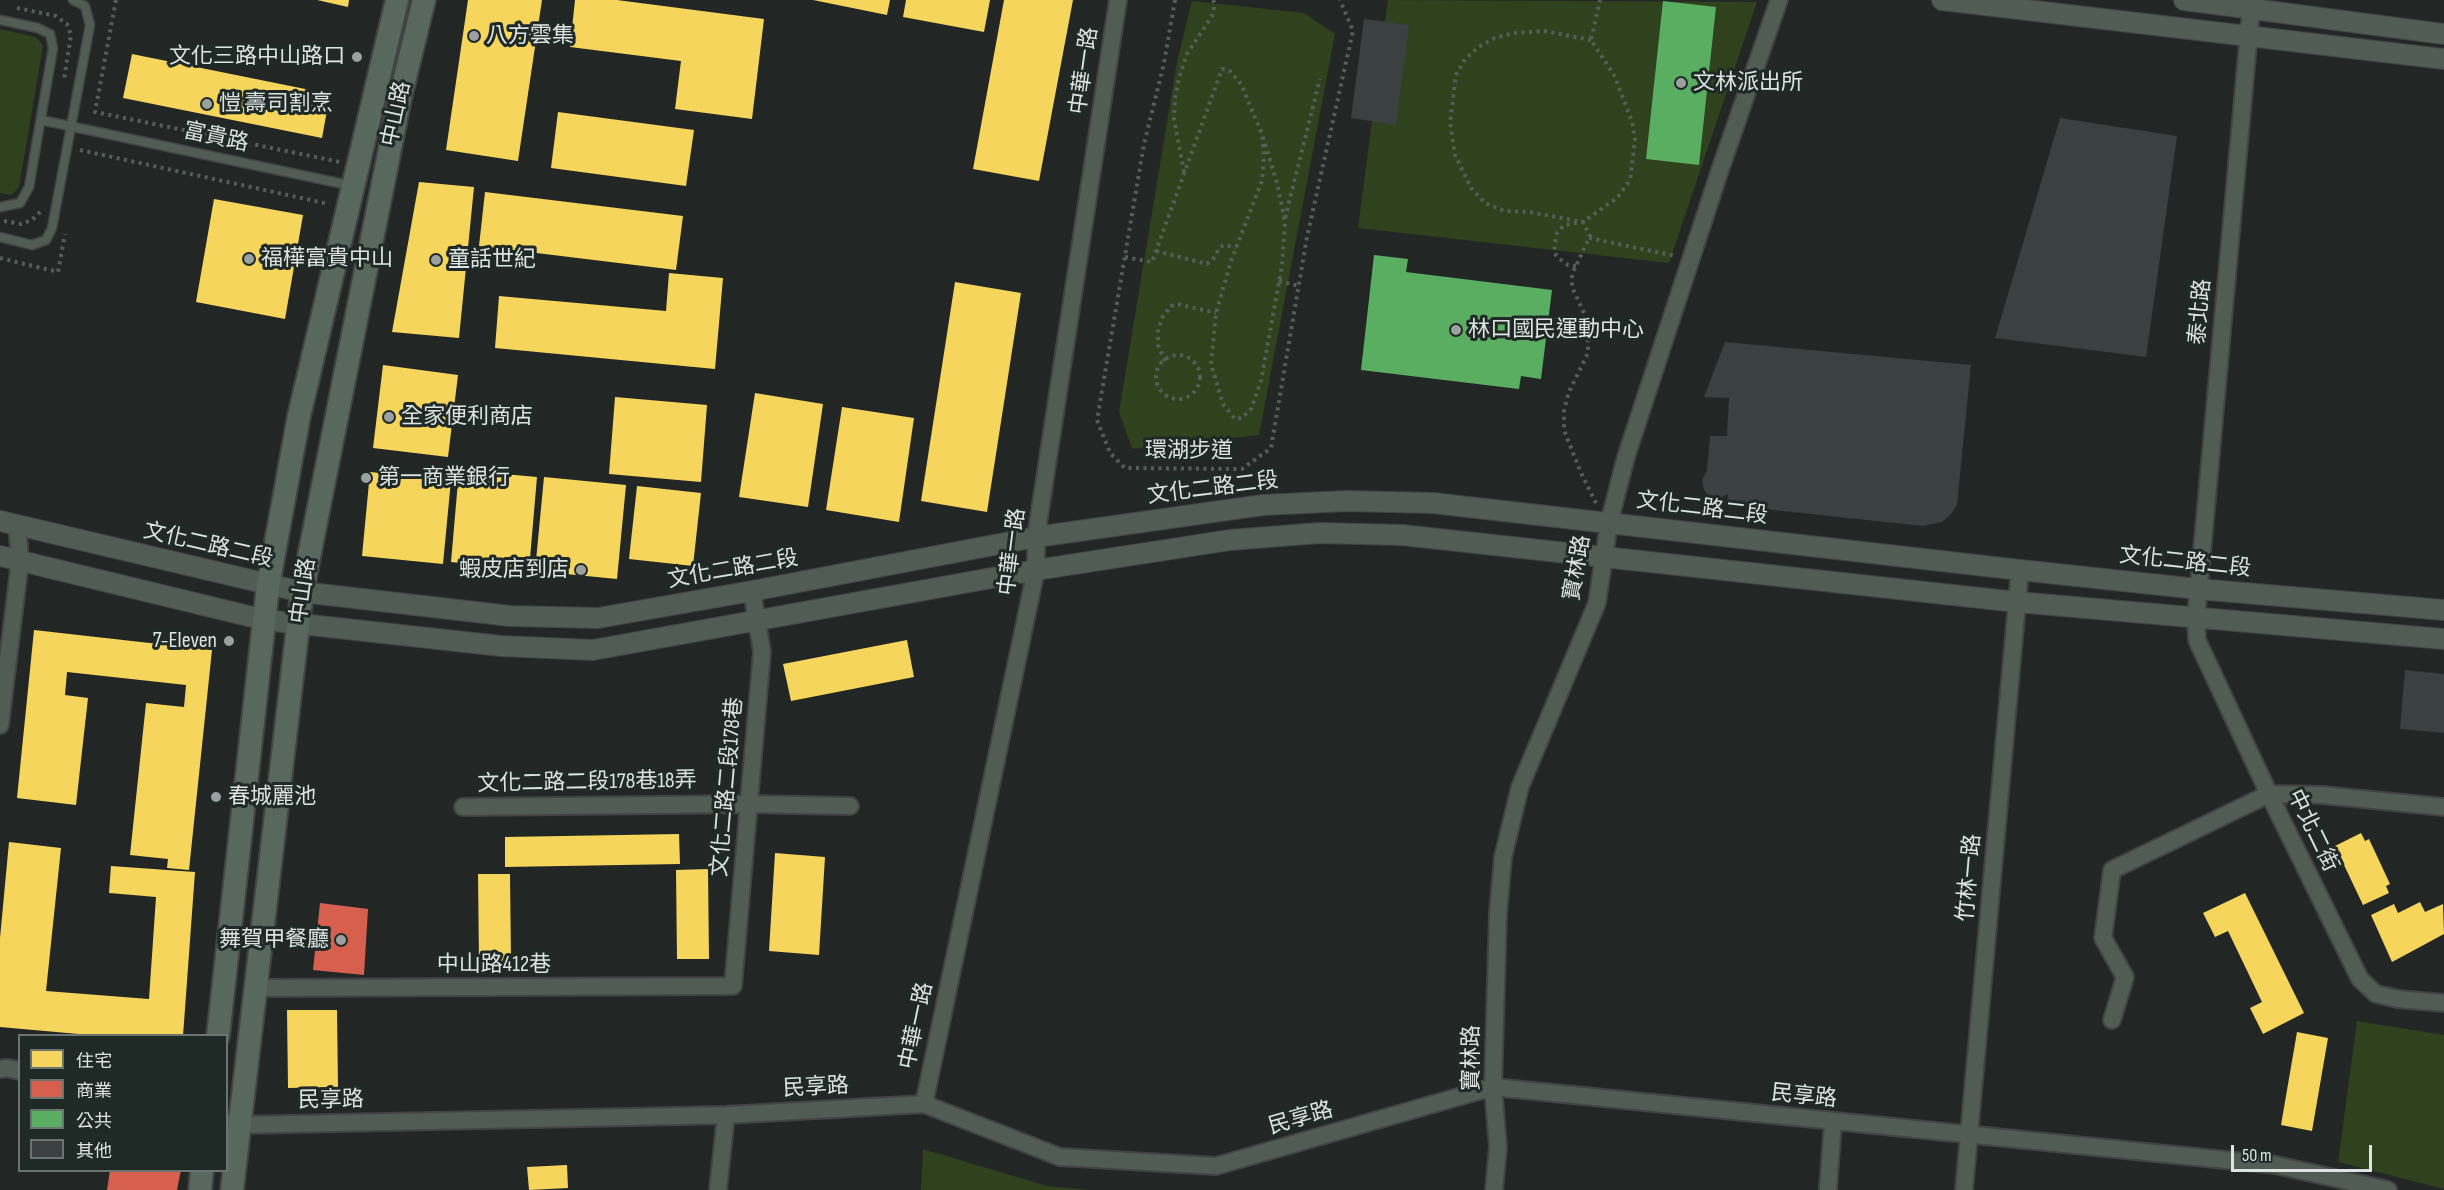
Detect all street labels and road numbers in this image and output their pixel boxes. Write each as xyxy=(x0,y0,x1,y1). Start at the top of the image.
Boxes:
street label: 中華一路 xyxy=(1066,26,1104,116)
street label: 中山路 xyxy=(377,79,417,149)
street label: 富貴路 xyxy=(181,118,251,158)
street label: 泰北路 xyxy=(2185,278,2217,346)
street label: 環湖步道 xyxy=(1145,438,1233,464)
street label: 文化二路二段 xyxy=(1146,468,1280,510)
street label: 文化二路二段 xyxy=(1635,488,1769,530)
street label: 中華一路 xyxy=(995,507,1031,597)
street label: 文化二路二段 xyxy=(141,518,275,574)
street label: 寶林路 xyxy=(1559,533,1597,603)
street label: 文化二路二段 xyxy=(2118,543,2252,583)
street label: 文化二路二段 xyxy=(666,546,800,594)
street label: 中山路 xyxy=(286,556,322,626)
street label: 文化二路二段178巷 xyxy=(707,696,749,878)
street label: 文化二路二段178巷18弄 xyxy=(477,768,697,798)
street label: 中北二街 xyxy=(2281,786,2343,876)
street label: 竹林一路 xyxy=(1953,833,1987,923)
street label: 中山路412巷 xyxy=(437,952,551,978)
street label: 中華一路 xyxy=(895,980,939,1072)
street label: 寶林路 xyxy=(1459,1025,1485,1091)
street label: 民享路 xyxy=(782,1073,850,1103)
street label: 民享路 xyxy=(1770,1080,1838,1114)
street label: 民享路 xyxy=(298,1087,364,1115)
street label: 民享路 xyxy=(1266,1097,1336,1141)

